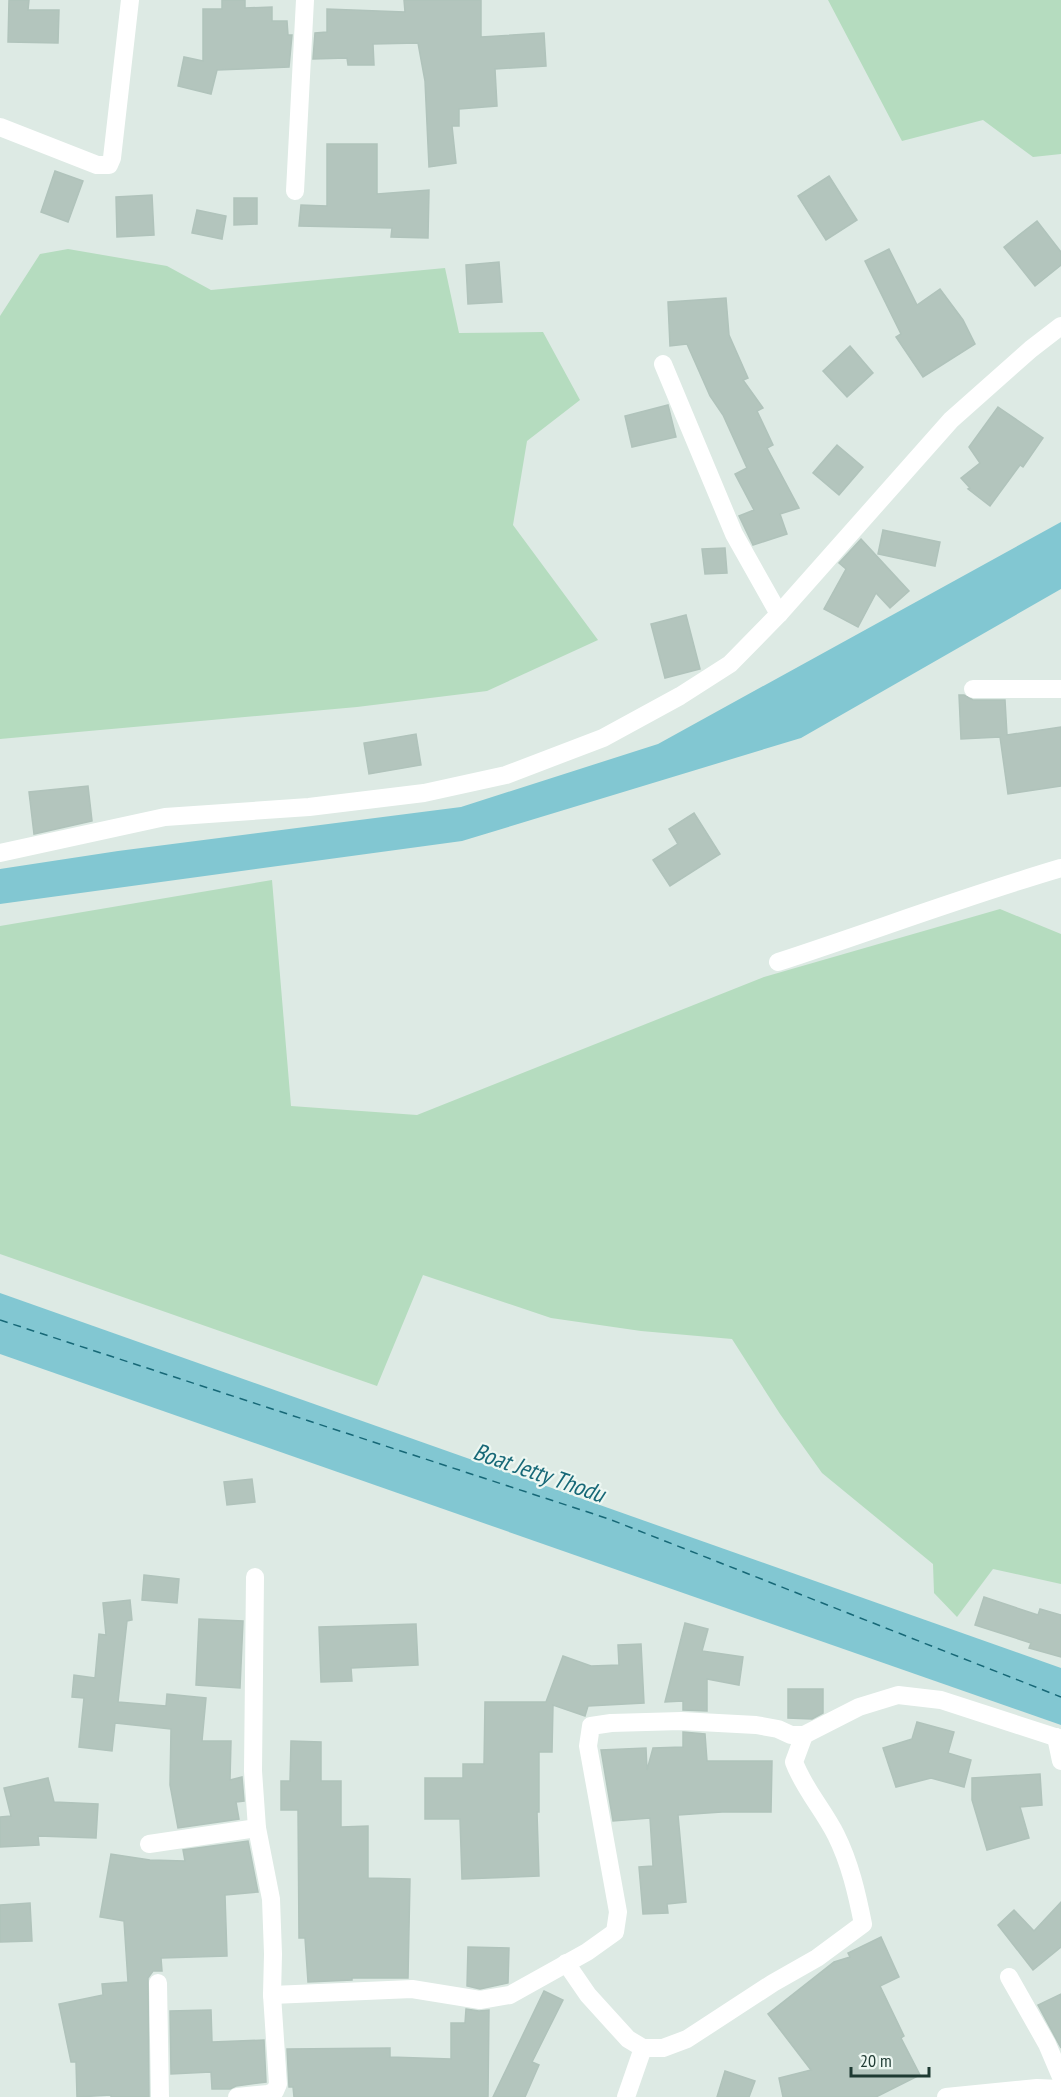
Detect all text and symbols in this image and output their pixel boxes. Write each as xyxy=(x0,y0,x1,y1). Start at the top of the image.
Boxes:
water label: Boat Jetty Thodu xyxy=(469,1436,610,1510)
scale bar xyxy=(851,2040,929,2078)
text: 20 m xyxy=(860,2049,892,2072)

